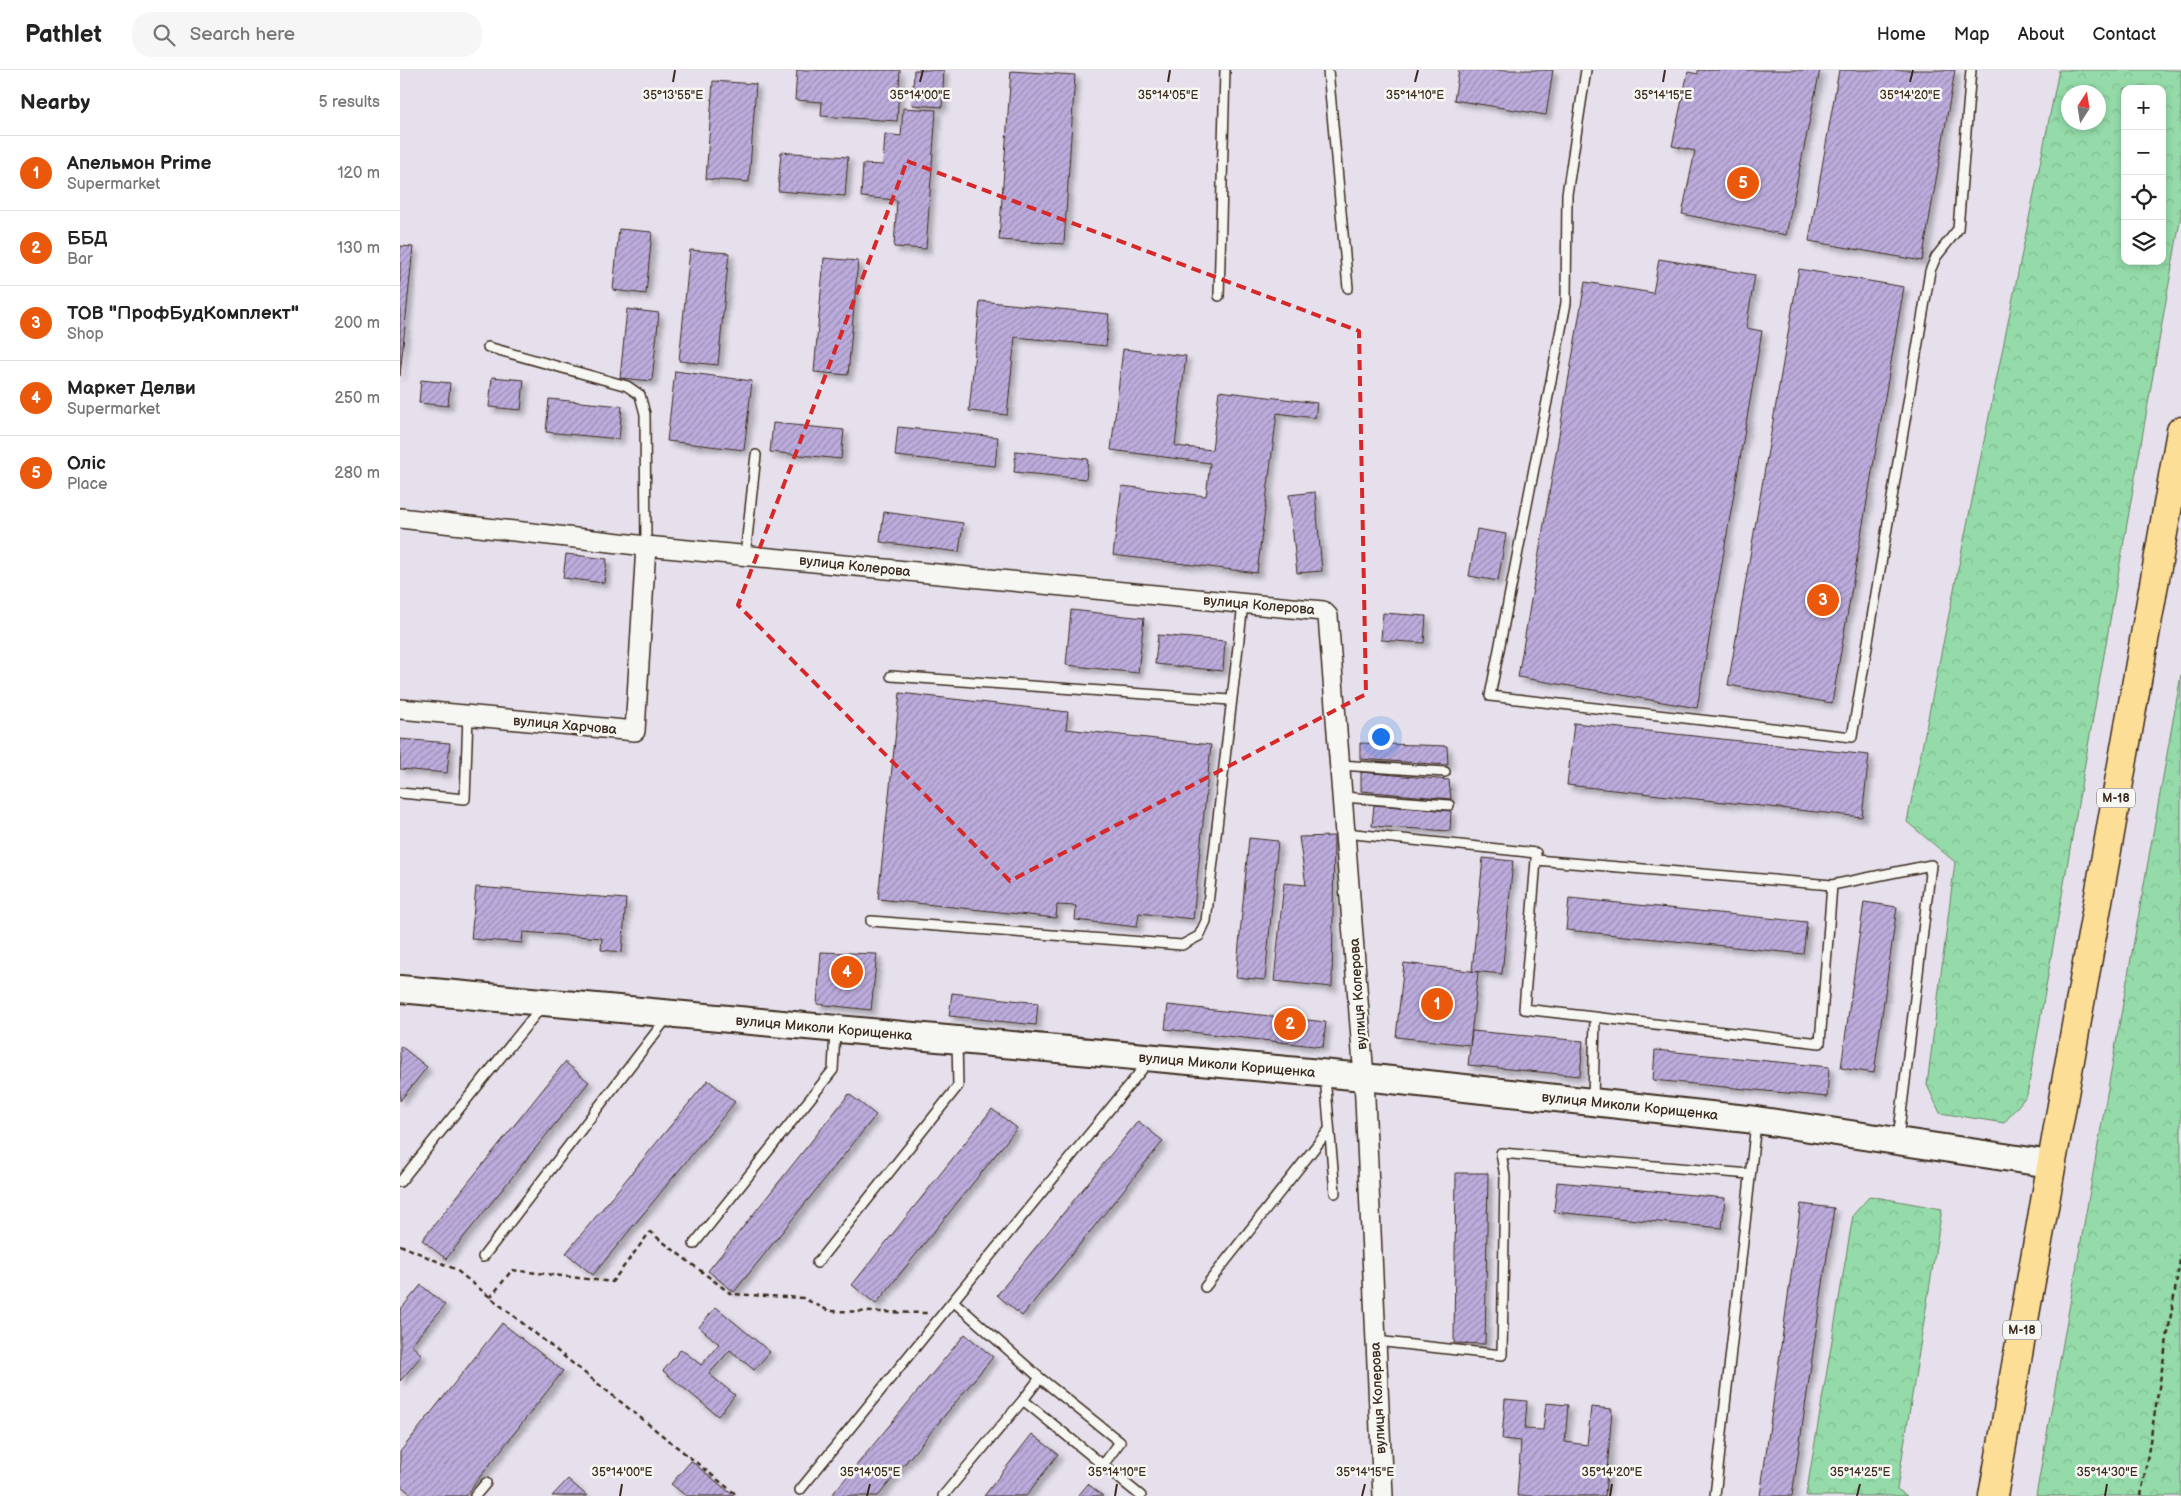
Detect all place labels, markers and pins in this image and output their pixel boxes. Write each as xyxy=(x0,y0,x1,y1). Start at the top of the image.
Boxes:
pin: 5 xyxy=(1727,164,1759,202)
pin: 3 xyxy=(1807,581,1839,619)
pin: 4 xyxy=(831,953,863,991)
pin: 1 xyxy=(1421,985,1453,1023)
pin: 2 xyxy=(1274,1005,1306,1043)

